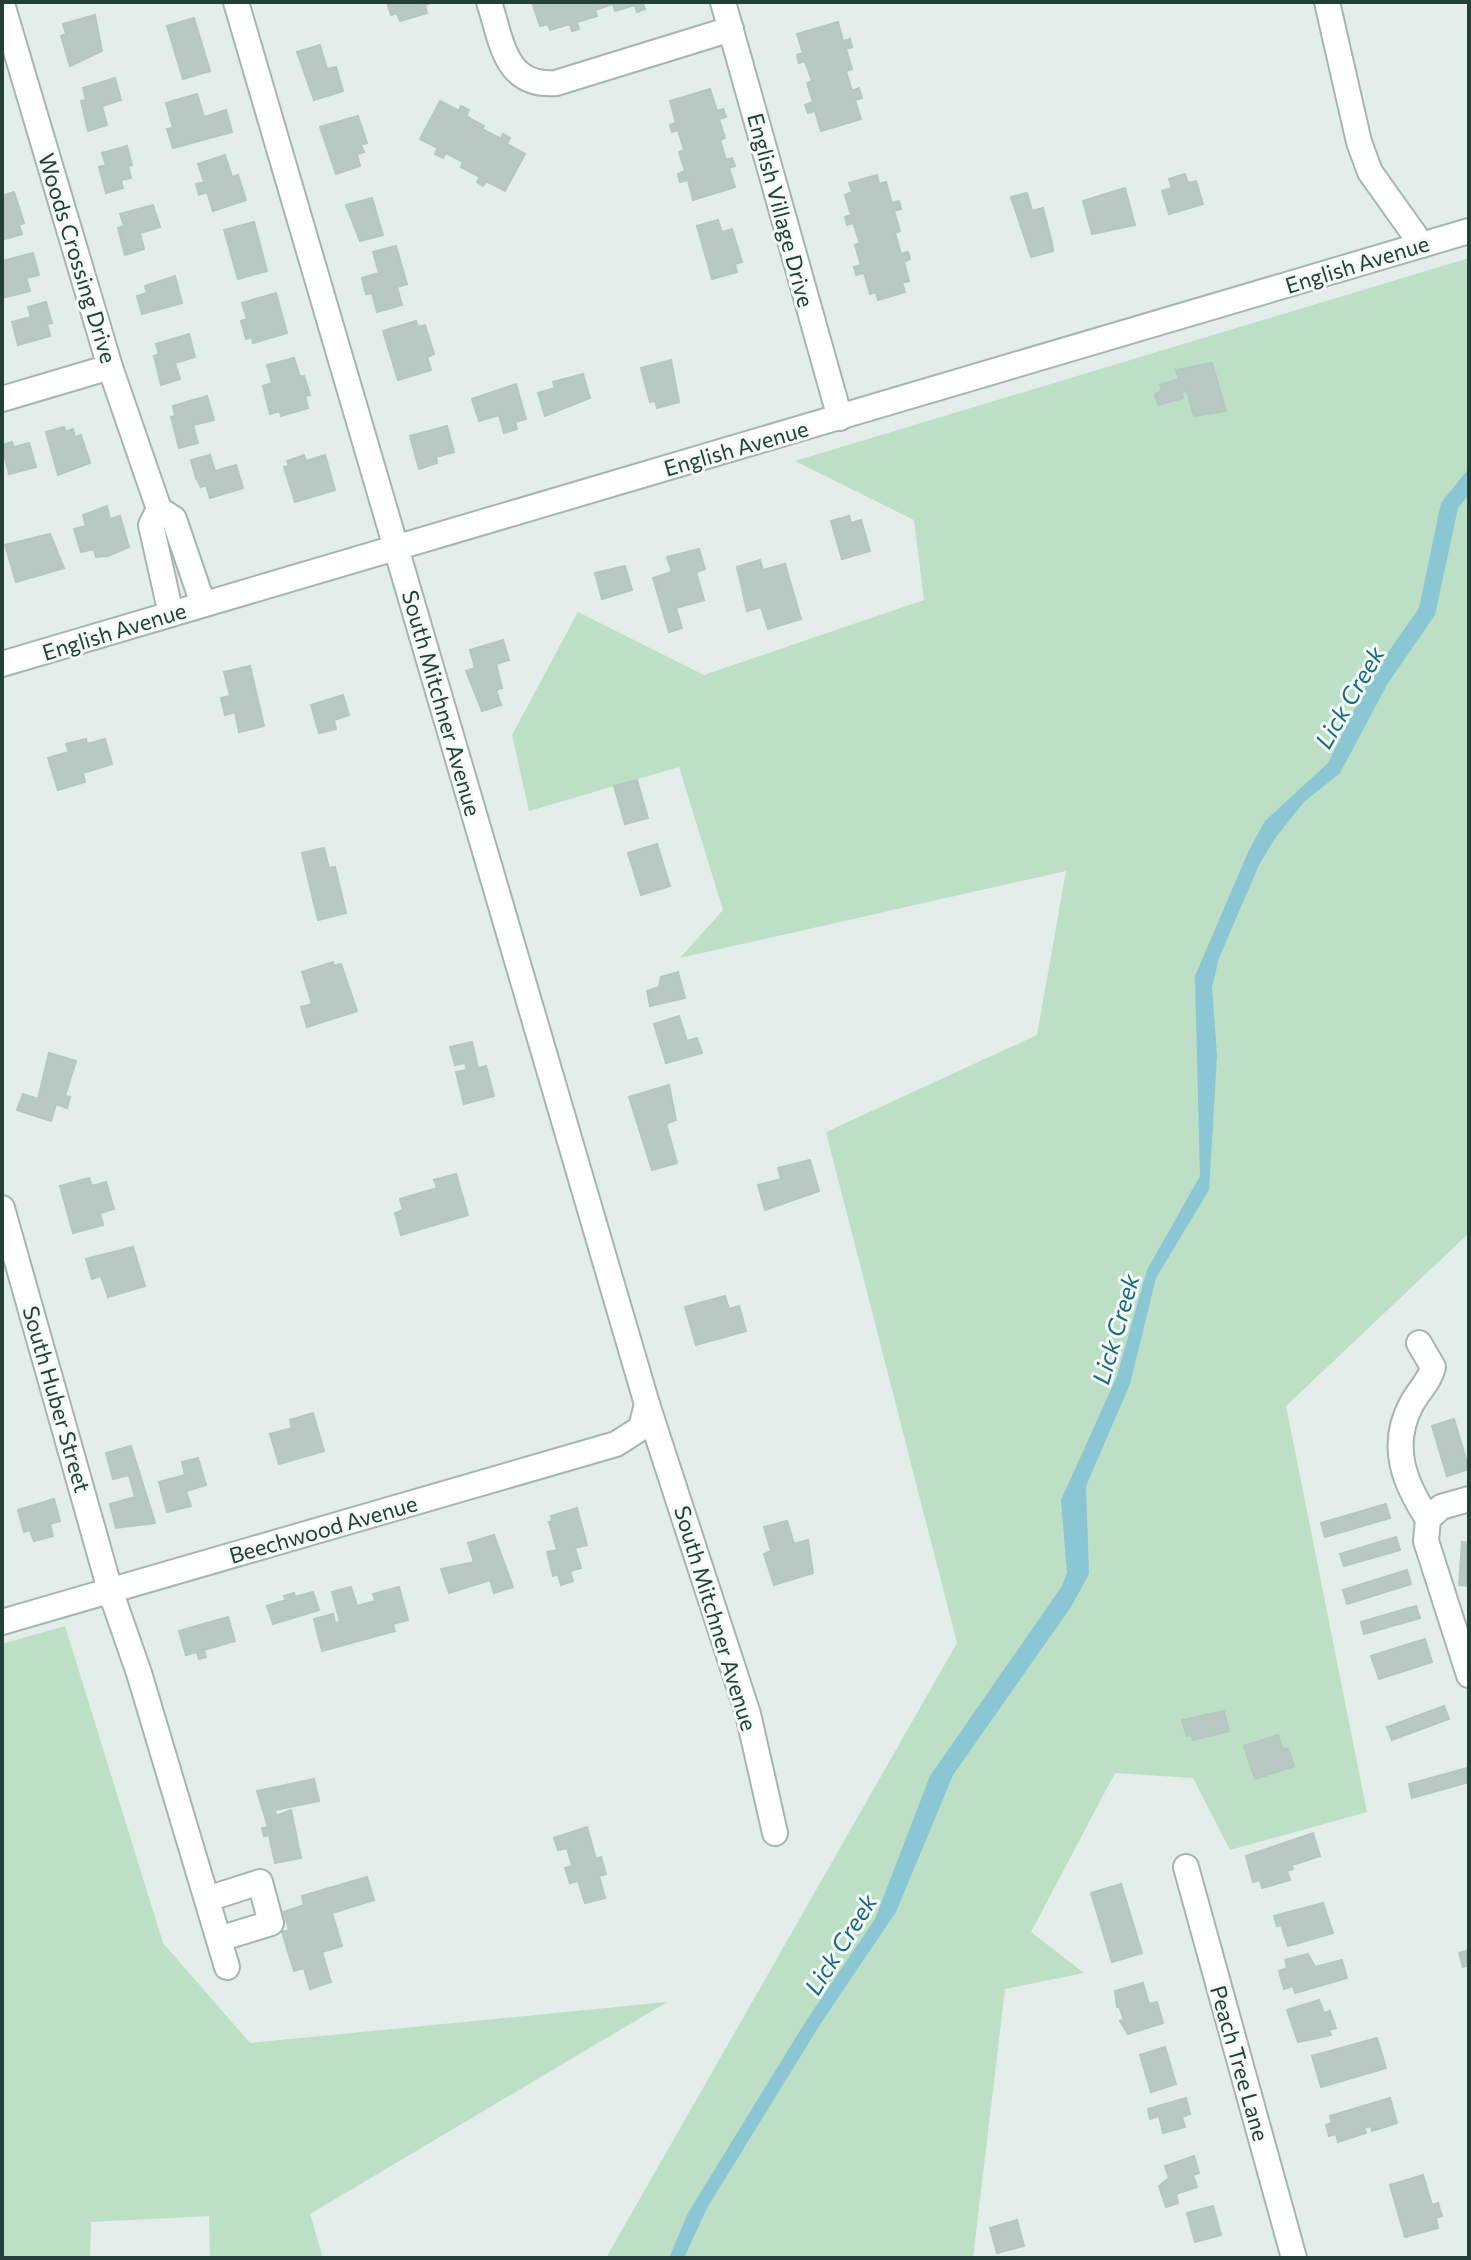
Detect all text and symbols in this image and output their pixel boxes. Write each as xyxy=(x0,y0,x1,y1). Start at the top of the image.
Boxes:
street label: English Village Drive xyxy=(742,110,820,310)
street label: Woods Crossing Drive xyxy=(33,150,123,366)
street label: English Avenue xyxy=(1282,229,1432,299)
street label: English Avenue xyxy=(661,414,811,482)
street label: South Mitchner Avenue xyxy=(397,587,487,819)
street label: English Avenue xyxy=(39,596,189,666)
water label: Lick Creek xyxy=(1308,640,1390,753)
water label: Lick Creek xyxy=(1085,1270,1145,1387)
street label: South Huber Street xyxy=(17,1303,97,1495)
street label: Beechwood Avenue xyxy=(226,1489,420,1569)
street label: South Mitchner Avenue xyxy=(669,1502,763,1734)
water label: Lick Creek xyxy=(798,1887,883,2000)
street label: Peach Tree Lane xyxy=(1205,1982,1275,2144)

